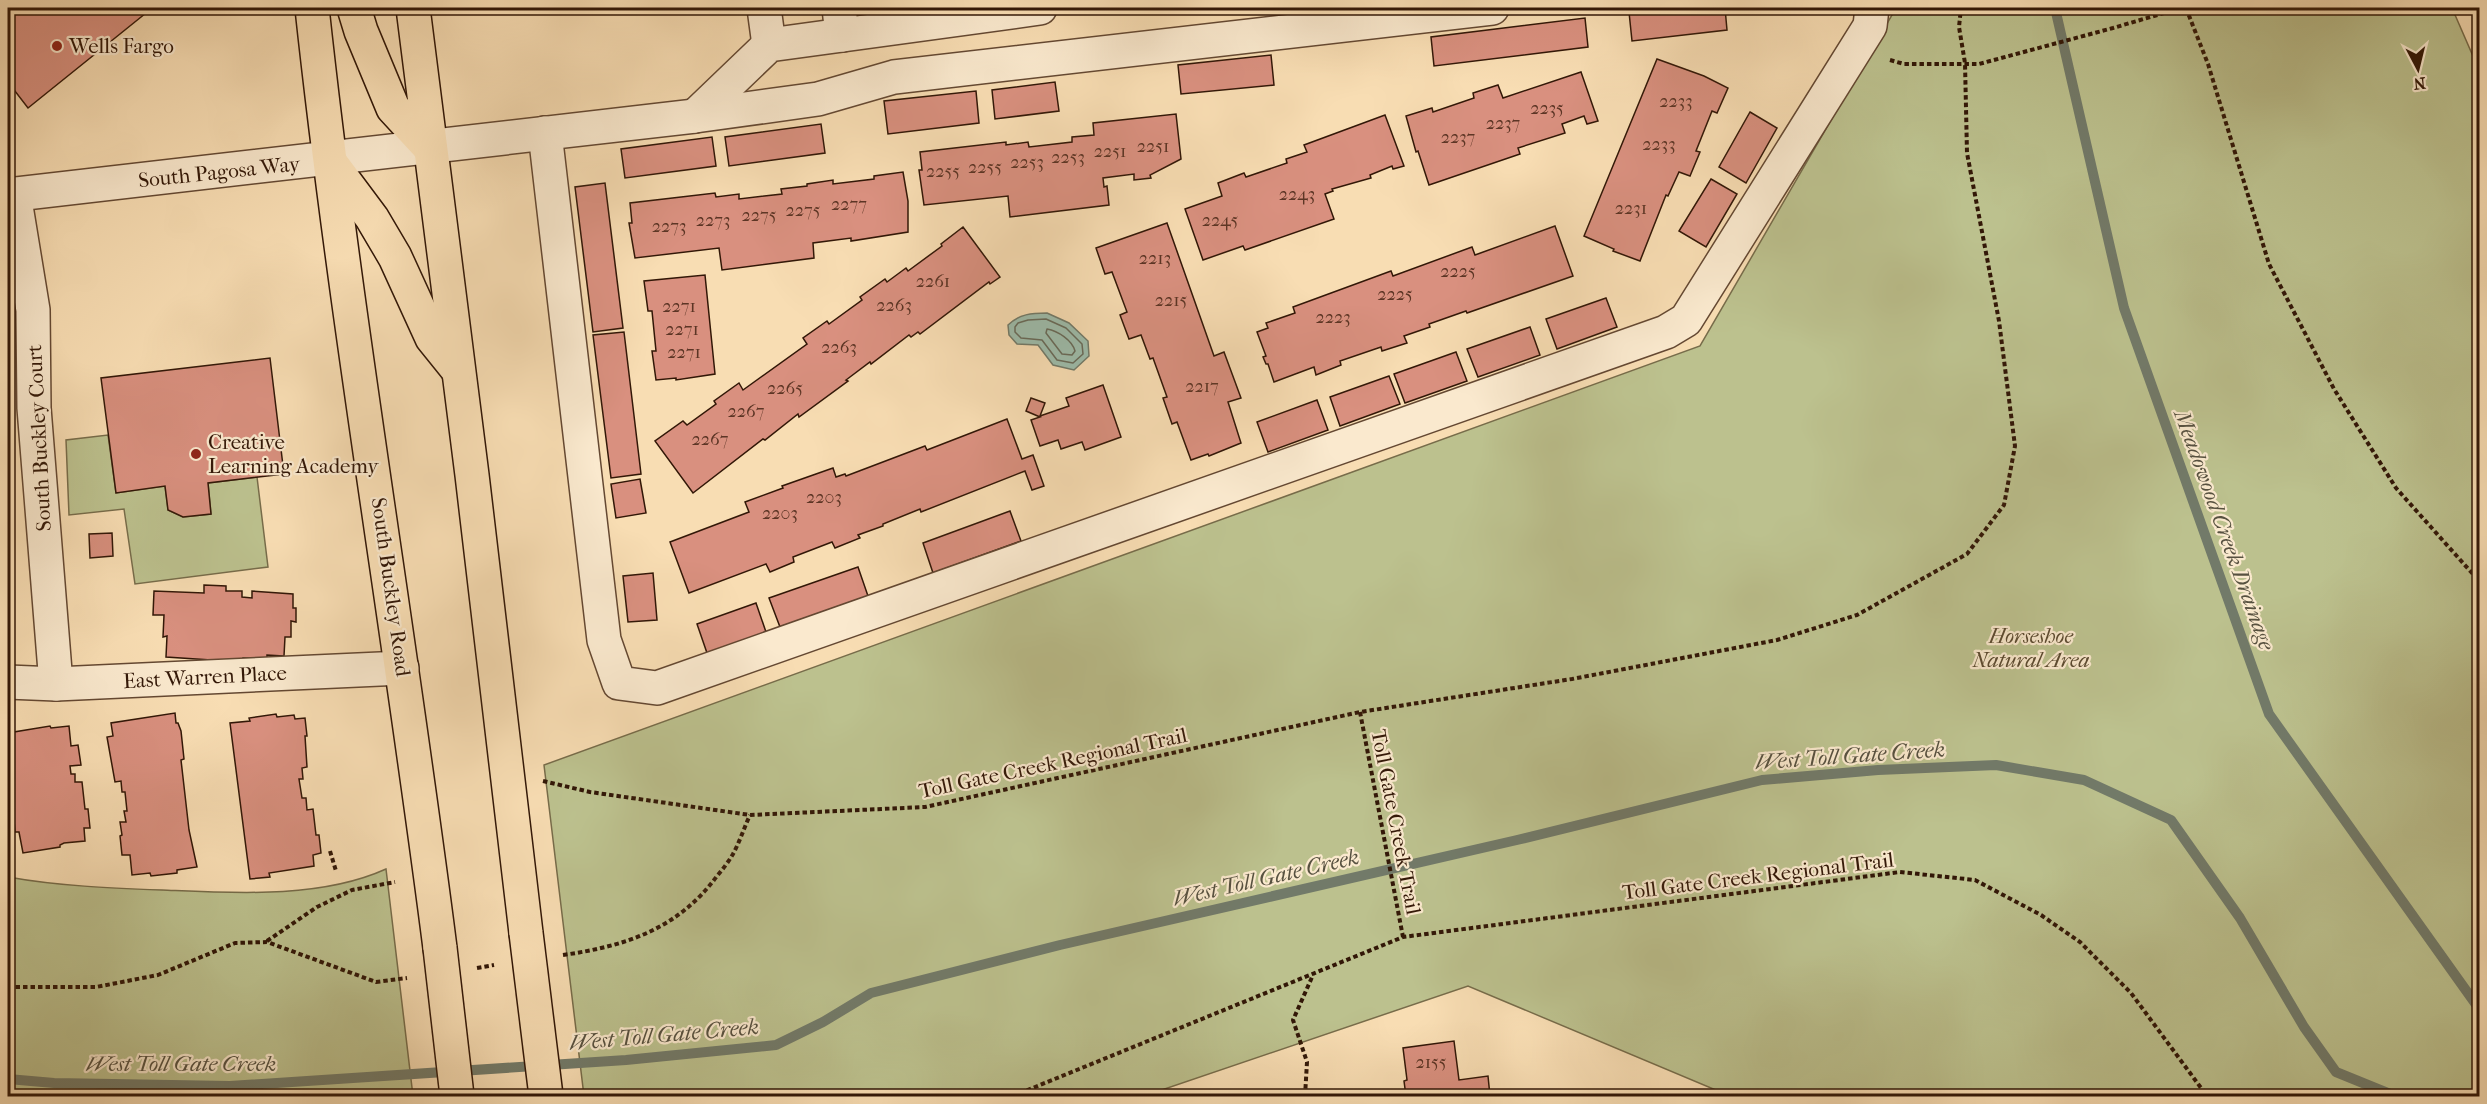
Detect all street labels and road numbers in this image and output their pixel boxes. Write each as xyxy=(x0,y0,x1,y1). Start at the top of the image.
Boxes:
street label: South Pagosa Way xyxy=(137,151,302,192)
street label: South Buckley Court xyxy=(22,344,56,532)
street label: South Buckley Road xyxy=(367,496,416,679)
street label: East Warren Place xyxy=(123,661,287,693)
street label: Toll Gate Creek Regional Trail xyxy=(917,723,1189,803)
street label: Toll Gate Creek Trail xyxy=(1366,727,1426,917)
street label: Toll Gate Creek Regional Trail xyxy=(1621,847,1895,905)

